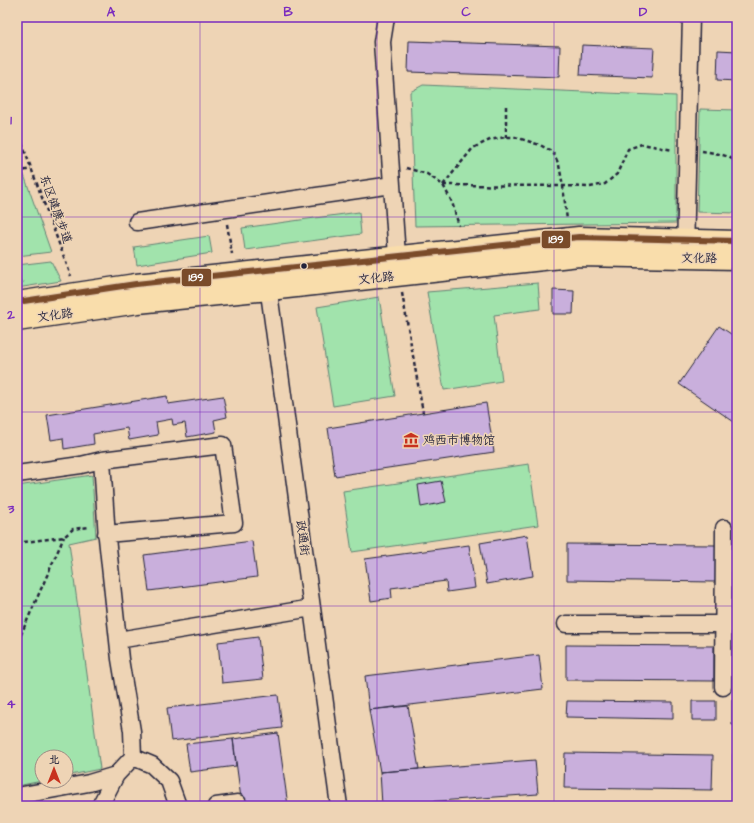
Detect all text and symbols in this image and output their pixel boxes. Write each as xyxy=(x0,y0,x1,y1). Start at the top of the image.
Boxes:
text: A xyxy=(107,3,116,21)
text: B xyxy=(283,3,293,21)
text: C xyxy=(461,3,471,21)
text: D xyxy=(639,3,648,21)
text: 1 xyxy=(10,111,12,129)
street label: 东区健康步道 xyxy=(35,172,76,246)
line badge: 189 xyxy=(541,230,571,249)
text: 189 xyxy=(549,232,563,247)
street label: 文化路 xyxy=(681,250,717,267)
unlabelled marker xyxy=(299,261,309,271)
line badge: 189 xyxy=(181,268,212,287)
street label: 文化路 xyxy=(357,268,395,289)
text: 189 xyxy=(189,270,203,285)
street label: 文化路 xyxy=(36,305,74,326)
text: 2 xyxy=(6,306,15,324)
museum icon: 鸡西市博物馆 xyxy=(402,431,420,449)
place label: 鸡西市博物馆 xyxy=(423,432,495,449)
text: 3 xyxy=(7,500,15,518)
street label: 政通街 xyxy=(292,519,313,557)
text: 4 xyxy=(7,695,16,713)
north arrow xyxy=(34,749,74,789)
text: 北 xyxy=(49,752,60,767)

